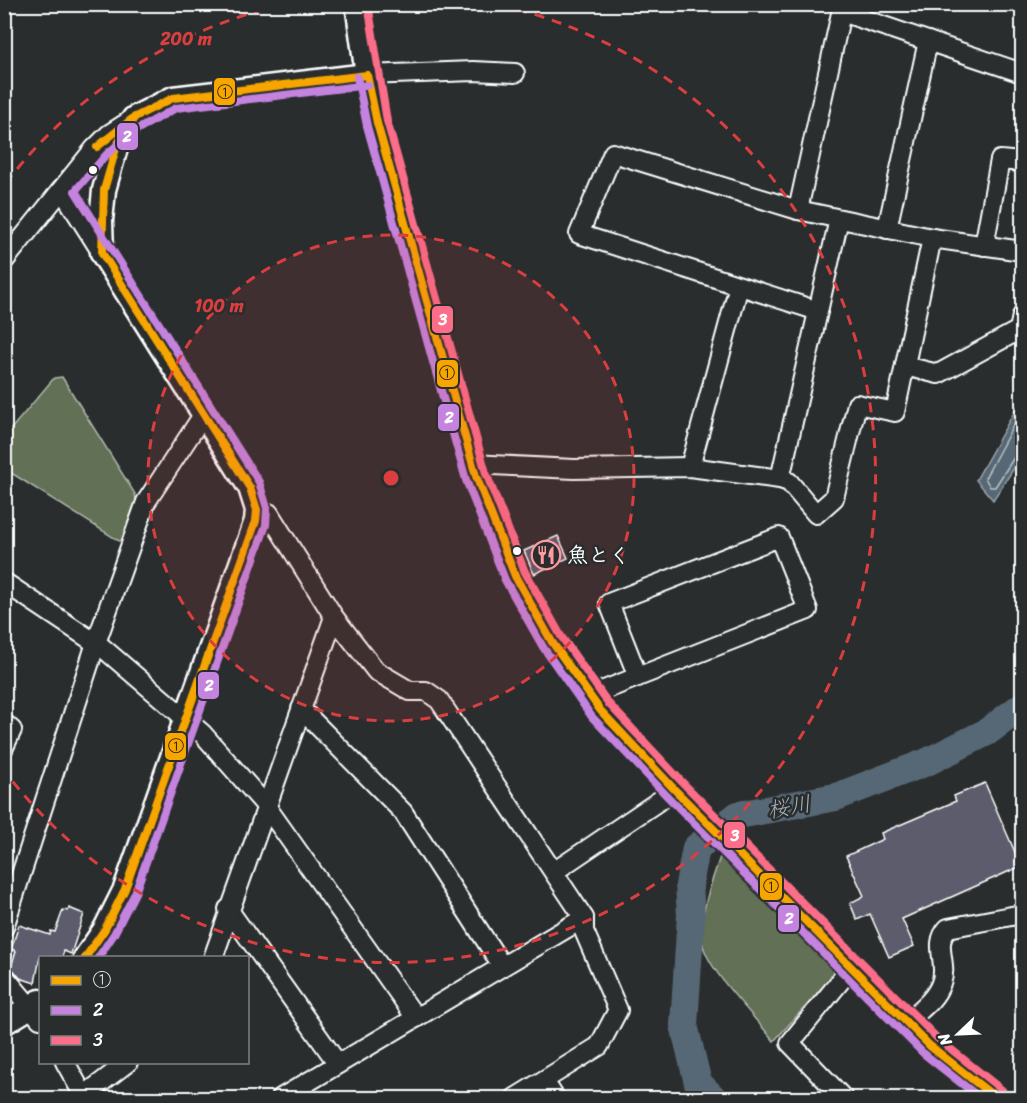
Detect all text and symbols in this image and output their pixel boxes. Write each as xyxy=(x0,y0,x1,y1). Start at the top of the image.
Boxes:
text: 200 m xyxy=(159,23,212,55)
line badge: ① xyxy=(213,77,236,106)
text: ① xyxy=(217,78,233,107)
line badge: 2 xyxy=(116,122,139,151)
text: 2 xyxy=(121,122,132,151)
unlabelled marker xyxy=(87,164,99,176)
text: 100 m xyxy=(195,290,244,322)
line badge: 3 xyxy=(431,305,454,334)
text: 3 xyxy=(438,305,448,334)
line badge: ① xyxy=(436,359,459,388)
text: ① xyxy=(439,359,455,388)
line badge: 2 xyxy=(437,403,460,432)
text: 2 xyxy=(443,403,454,432)
centre of rings xyxy=(381,468,401,488)
place label: 魚とく xyxy=(567,536,630,574)
restaurant icon: 魚とく xyxy=(530,539,562,571)
unlabelled marker xyxy=(511,545,523,557)
line badge: 2 xyxy=(197,671,220,700)
text: 2 xyxy=(203,671,214,700)
line badge: ① xyxy=(164,732,187,761)
text: ① xyxy=(168,732,184,761)
water label: 桜川 xyxy=(764,783,814,830)
line badge: 3 xyxy=(723,821,746,849)
text: 3 xyxy=(730,821,740,850)
line badge: ① xyxy=(759,872,783,901)
text: ① xyxy=(763,872,779,901)
line badge: 2 xyxy=(777,904,800,933)
text: 2 xyxy=(783,904,794,933)
legend xyxy=(39,956,249,1064)
text: ① xyxy=(93,964,111,996)
text: 2 xyxy=(93,994,103,1026)
north arrow xyxy=(928,1004,988,1064)
text: 3 xyxy=(93,1024,103,1056)
text: N xyxy=(929,1028,961,1051)

